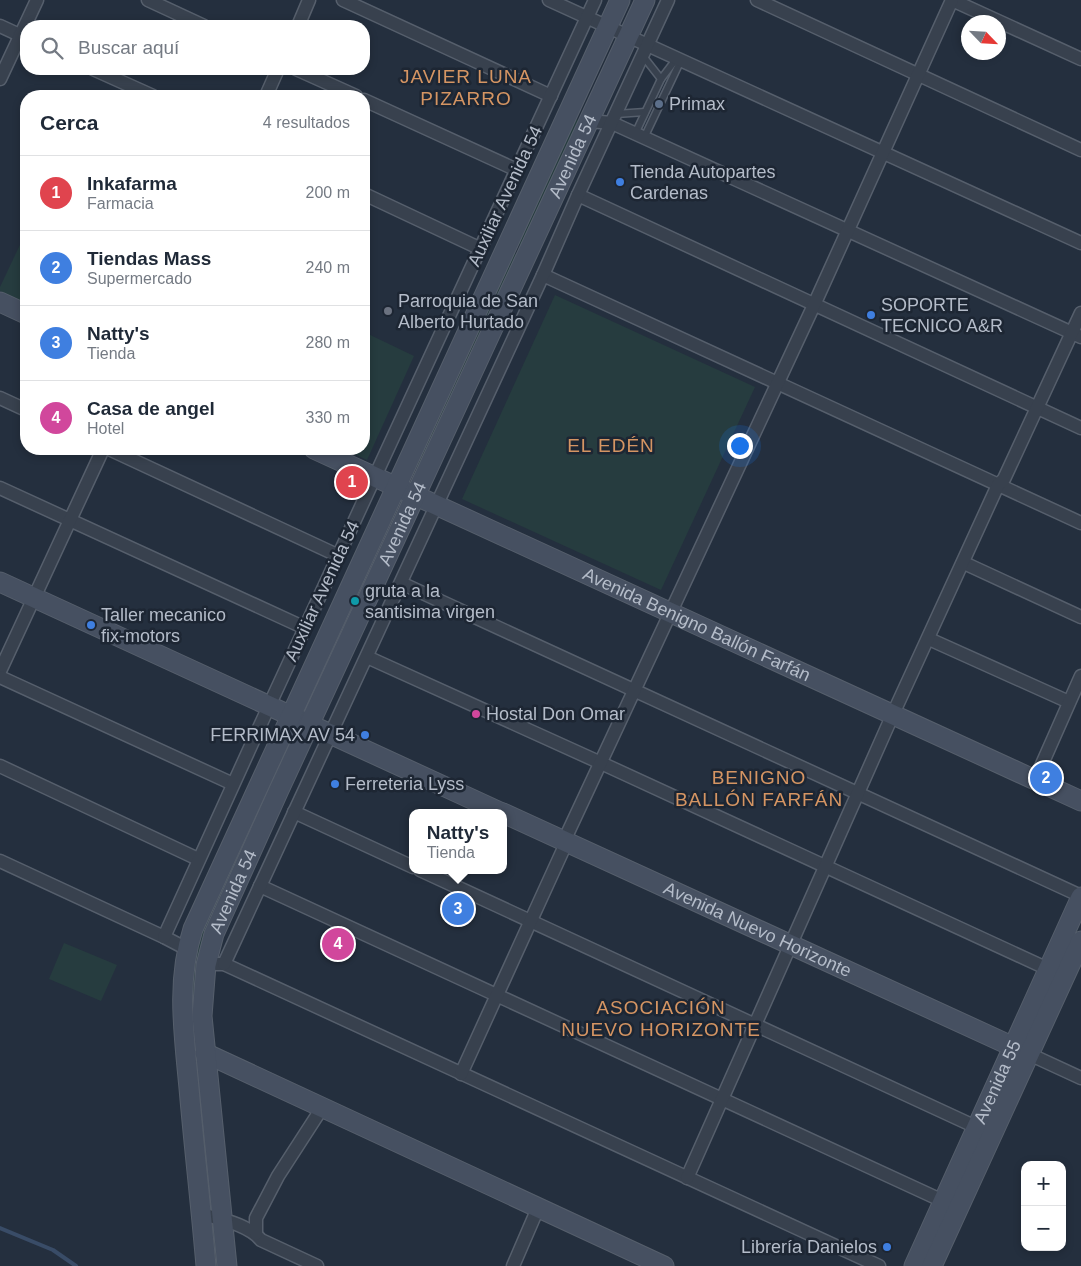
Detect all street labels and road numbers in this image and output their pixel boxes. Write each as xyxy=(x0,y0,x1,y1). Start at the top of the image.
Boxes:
street label: Avenida 54 xyxy=(545,111,601,201)
street label: Auxiliar Avenida 54 xyxy=(464,123,546,269)
street label: Avenida 54 xyxy=(374,479,430,569)
street label: Auxiliar Avenida 54 xyxy=(281,518,363,664)
street label: Avenida Benigno Ballón Farfán xyxy=(580,564,814,685)
street label: Avenida 54 xyxy=(206,847,261,937)
street label: Avenida Nuevo Horizonte xyxy=(661,878,854,981)
street label: Avenida 55 xyxy=(970,1037,1025,1127)

